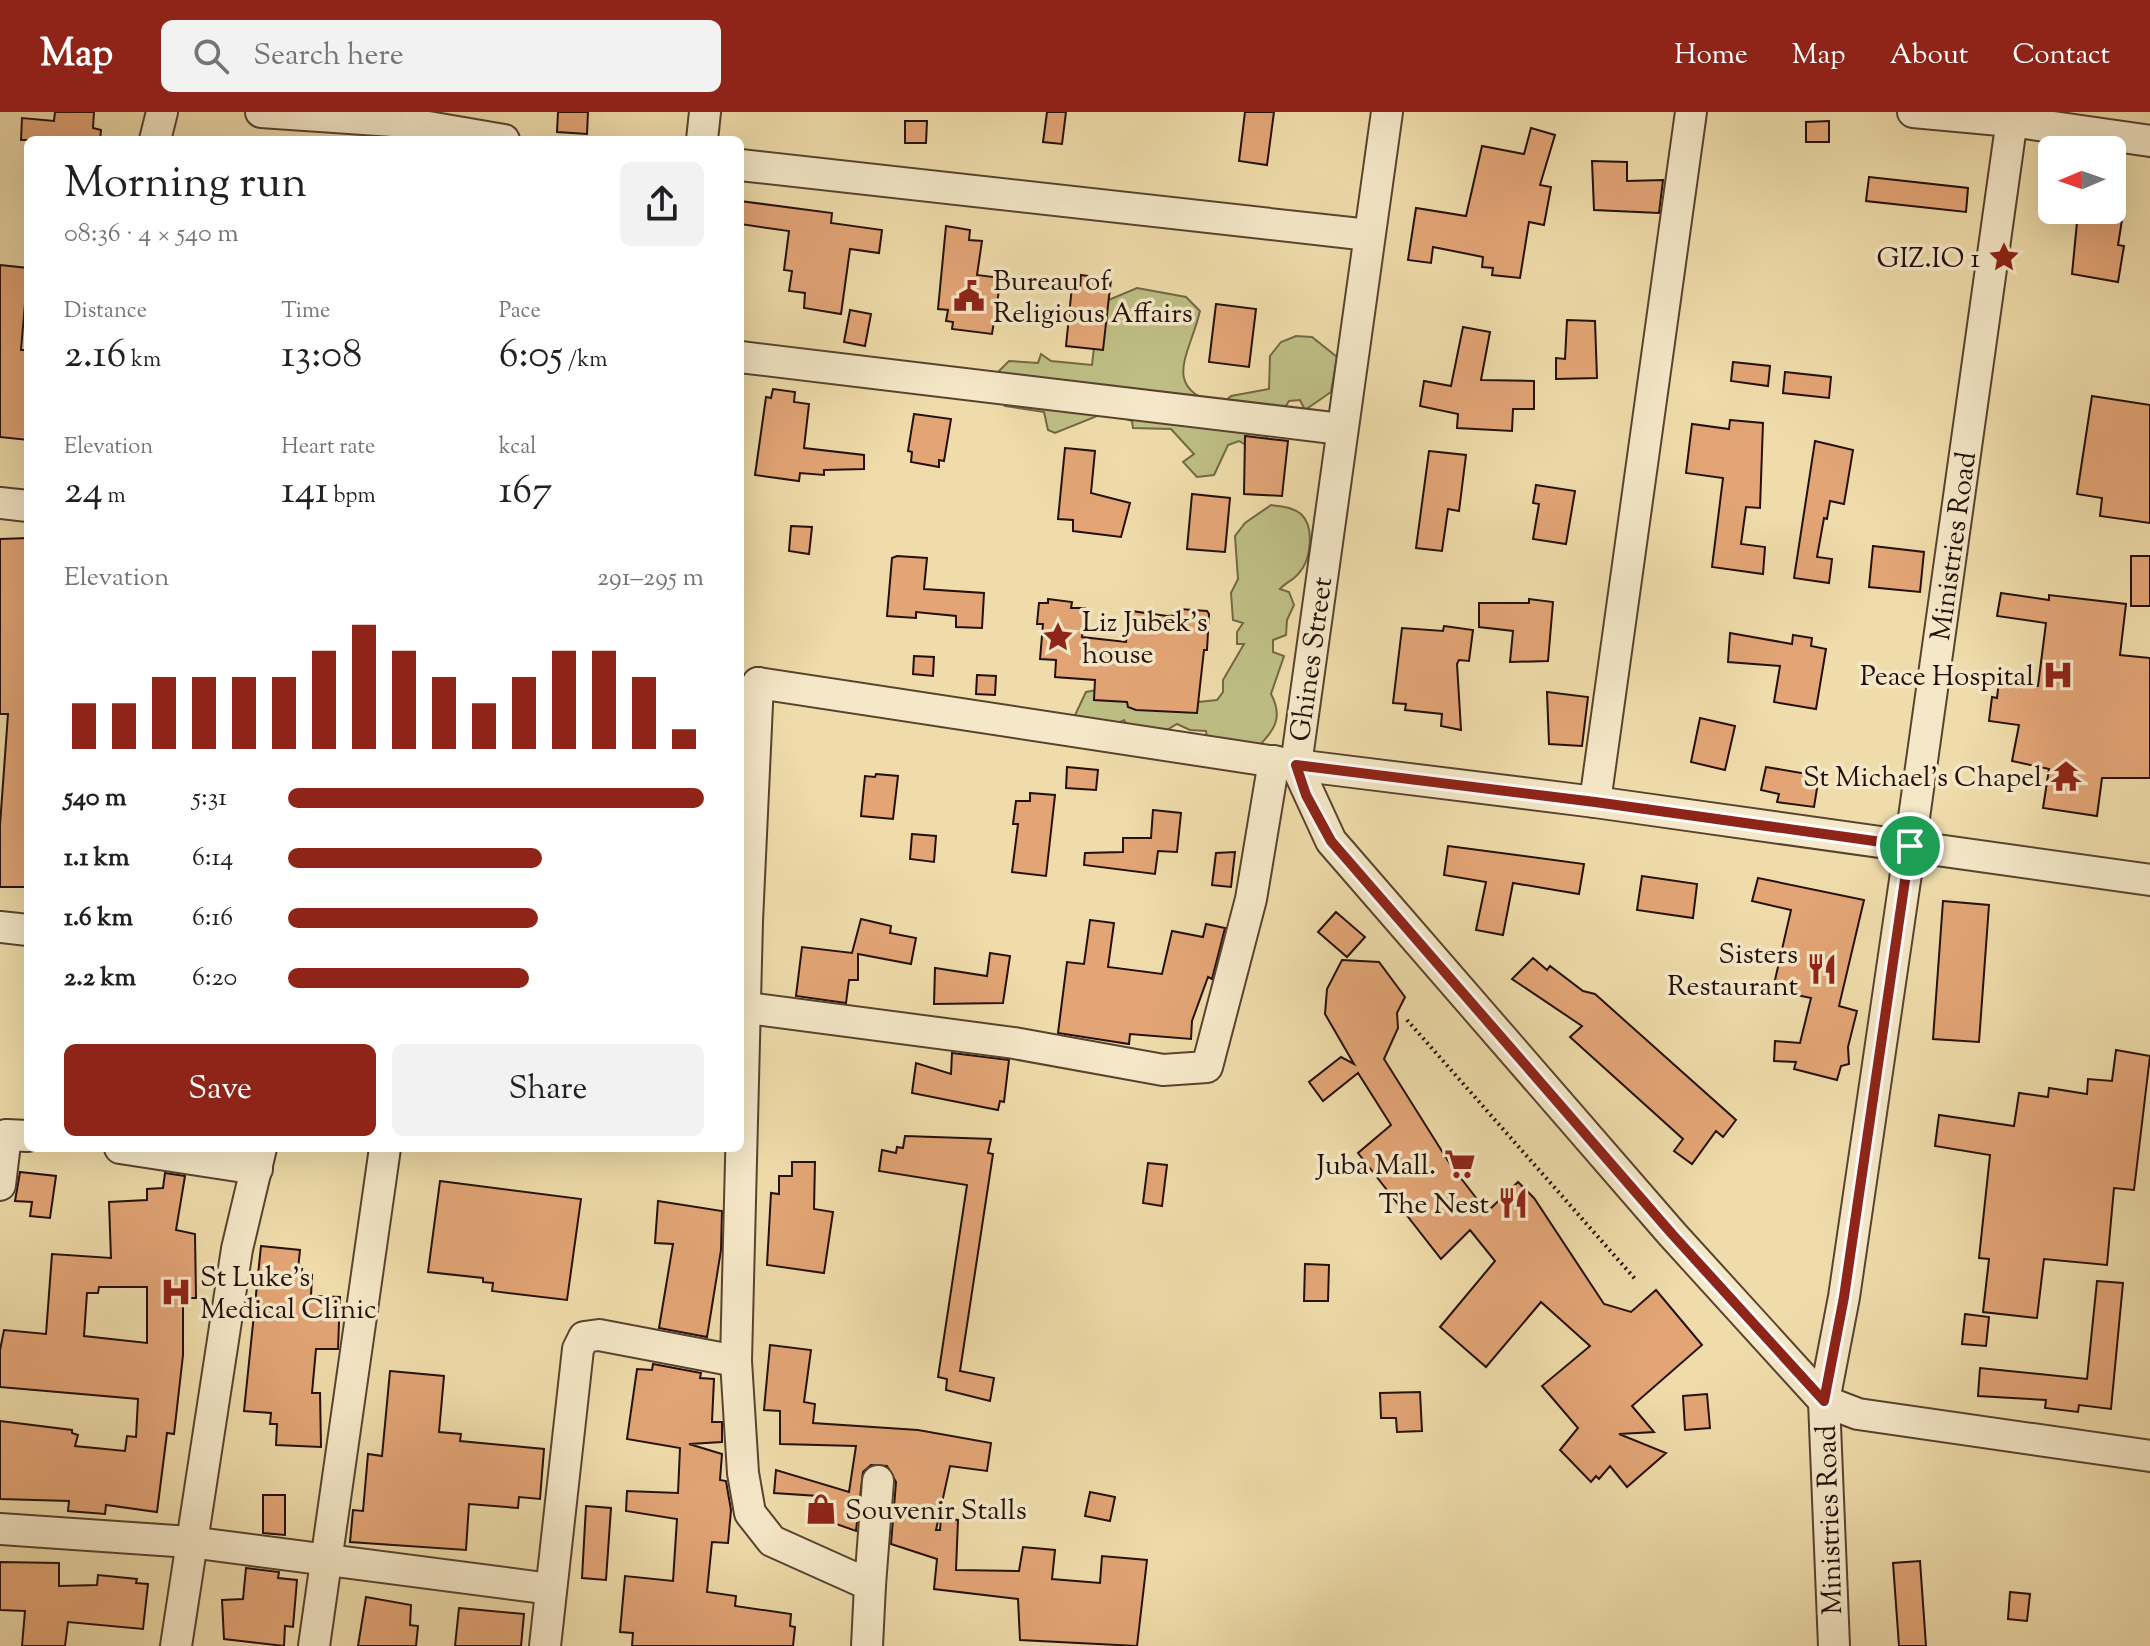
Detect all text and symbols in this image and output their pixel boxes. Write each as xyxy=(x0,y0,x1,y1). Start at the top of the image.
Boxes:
search box xyxy=(161,20,721,92)
text: Map xyxy=(40,29,113,83)
icon: search xyxy=(189,34,233,78)
text: Search here xyxy=(253,35,404,78)
text: Home xyxy=(1674,36,1748,76)
text: Map xyxy=(1792,36,1846,76)
text: About xyxy=(1890,36,1968,76)
text: Contact xyxy=(2012,36,2110,76)
north arrow xyxy=(2038,136,2126,224)
map controls xyxy=(2038,136,2126,224)
text: Morning run xyxy=(64,154,307,217)
button: share xyxy=(620,162,704,246)
text: 08:36 · 4 × 540 m xyxy=(64,216,239,253)
place label: GIZ.IO 1 xyxy=(1877,240,1980,280)
place icon: GIZ.IO 1 xyxy=(1987,240,2021,274)
place label: Bureau of Religious Affairs xyxy=(993,263,1193,335)
public building icon: Bureau of Religious Affairs xyxy=(952,279,986,313)
text: Distance xyxy=(64,296,147,328)
text: Time xyxy=(281,296,330,328)
text: Pace xyxy=(499,296,541,328)
text: 2.16 xyxy=(64,328,126,385)
text: 13:08 xyxy=(281,328,362,385)
text: 6:05 xyxy=(499,328,563,385)
text: km xyxy=(126,345,161,377)
text: /km xyxy=(563,345,607,377)
text: Elevation xyxy=(64,432,153,464)
text: Heart rate xyxy=(281,432,375,464)
text: kcal xyxy=(499,432,536,464)
street label: Ministries Road xyxy=(1922,449,1988,643)
text: 24 xyxy=(64,464,103,521)
text: 141 xyxy=(281,464,329,521)
text: 167 xyxy=(499,464,552,521)
text: m xyxy=(103,481,126,513)
text: bpm xyxy=(329,481,376,513)
text: Elevation xyxy=(64,560,169,597)
text: 291–295 m xyxy=(597,560,704,597)
street label: Ghines Street xyxy=(1282,574,1344,744)
place label: Liz Jubek's house xyxy=(1082,604,1208,676)
place icon: Liz Jubek's house xyxy=(1041,620,1075,654)
place label: Peace Hospital xyxy=(1860,658,2034,698)
hospital icon: Peace Hospital xyxy=(2041,658,2075,692)
place label: St Michael's Chapel xyxy=(1803,759,2042,799)
temple icon: St Michael's Chapel xyxy=(2049,759,2083,793)
text: 540 m xyxy=(64,780,127,817)
text: 5:31 xyxy=(192,780,227,817)
pin xyxy=(1876,812,1944,880)
icon: arrive xyxy=(1888,824,1932,868)
text: 1.1 km xyxy=(64,840,129,877)
text: 6:14 xyxy=(192,840,233,877)
text: 1.6 km xyxy=(64,900,133,937)
text: 6:16 xyxy=(192,900,233,937)
place label: Sisters Restaurant xyxy=(1667,936,1798,1008)
restaurant icon: Sisters Restaurant xyxy=(1805,952,1839,986)
text: 2.2 km xyxy=(64,960,136,997)
text: 6:20 xyxy=(192,960,237,997)
button: Save xyxy=(64,1044,376,1136)
button: Share xyxy=(392,1044,704,1136)
place label: Juba Mall. xyxy=(1315,1147,1436,1187)
supermarket icon: Juba Mall. xyxy=(1443,1147,1477,1181)
place label: The Nest xyxy=(1379,1186,1489,1226)
restaurant icon: The Nest xyxy=(1496,1186,1530,1220)
place label: St Luke's Medical Clinic xyxy=(200,1259,377,1331)
hospital icon: St Luke's Medical Clinic xyxy=(159,1275,193,1309)
street label: Ministries Road xyxy=(1808,1424,1854,1616)
shop icon: Souvenir Stalls xyxy=(804,1492,838,1526)
place label: Souvenir Stalls xyxy=(845,1492,1027,1532)

